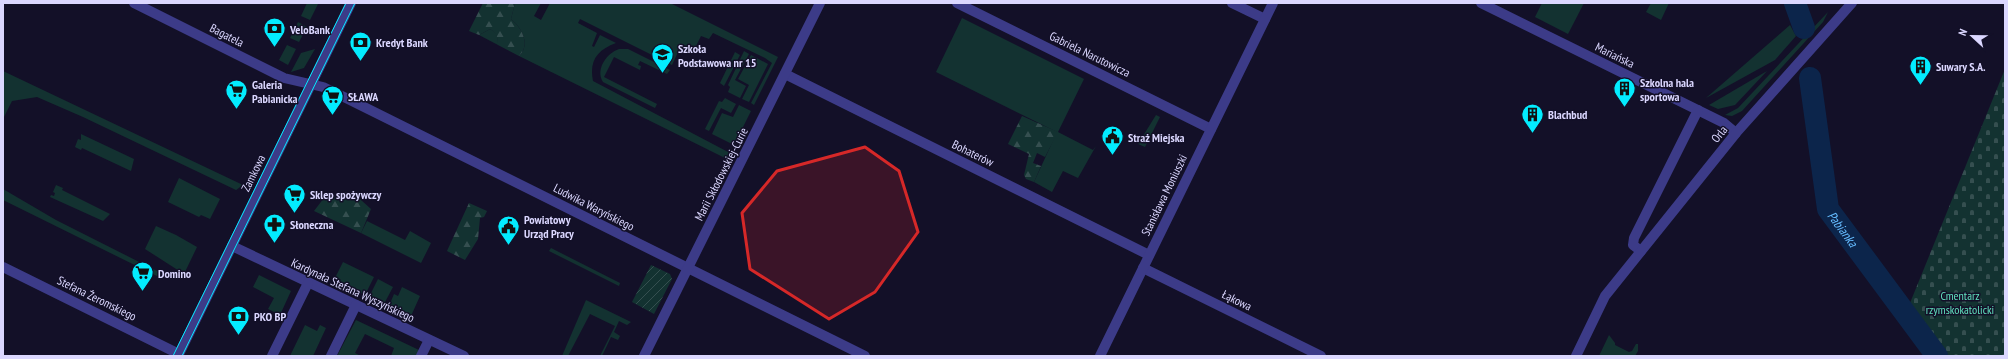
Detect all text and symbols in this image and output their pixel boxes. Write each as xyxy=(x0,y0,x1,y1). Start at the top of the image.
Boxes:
bank icon: VeloBank xyxy=(262,16,288,49)
north arrow xyxy=(1952,16,1992,56)
street label: Bagatela xyxy=(207,20,247,50)
place label: VeloBank xyxy=(289,22,330,37)
text: N xyxy=(1955,27,1970,38)
street label: Gabriela Narutowicza xyxy=(1047,28,1133,80)
bank icon: Kredyt Bank xyxy=(348,29,374,62)
place label: Kredyt Bank xyxy=(376,35,428,50)
street label: Mariańska xyxy=(1593,39,1637,71)
place label: Szkoła Podstawowa nr 15 xyxy=(678,41,756,70)
school or university icon: Szkoła Podstawowa nr 15 xyxy=(650,42,676,75)
building icon: Suwary S.A. xyxy=(1907,53,1933,86)
place label: Suwary S.A. xyxy=(1936,59,1986,74)
place label: Szkolna hala sportowa xyxy=(1640,75,1694,104)
building icon: Szkolna hala sportowa xyxy=(1612,76,1638,109)
place label: Galeria Pabianicka xyxy=(252,77,298,106)
supermarket icon: Galeria Pabianicka xyxy=(223,78,249,111)
supermarket icon: SŁAWA xyxy=(320,83,346,116)
place label: SŁAWA xyxy=(348,89,379,104)
building icon: Blachbud xyxy=(1519,101,1545,134)
place label: Blachbud xyxy=(1548,107,1587,122)
street label: Orla xyxy=(1708,122,1730,146)
public building icon: Straż Miejska xyxy=(1099,124,1125,157)
street label: Marii Skłodowskiej-Curie xyxy=(691,125,751,223)
place label: Straż Miejska xyxy=(1128,130,1185,145)
street label: Bohaterów xyxy=(950,136,997,170)
street label: Zamkowa xyxy=(238,152,268,194)
street label: Stanisława Moniuszki xyxy=(1138,152,1190,238)
street label: Ludwika Waryńskiego xyxy=(551,180,637,234)
supermarket icon: Sklep spożywczy xyxy=(281,181,307,214)
place label: Sklep spożywczy xyxy=(310,187,381,202)
water label: Pabianka xyxy=(1824,208,1862,251)
pharmacy icon: Słoneczna xyxy=(261,211,287,244)
place label: Powiatowy Urząd Pracy xyxy=(524,212,574,241)
public building icon: Powiatowy Urząd Pracy xyxy=(496,213,522,246)
place label: Słoneczna xyxy=(290,217,333,232)
street label: Kardynała Stefana Wyszyńskiego xyxy=(289,255,417,325)
supermarket icon: Domino xyxy=(130,260,156,293)
place label: Domino xyxy=(158,266,192,281)
street label: Stefana Żeromskiego xyxy=(55,272,139,324)
street label: Łąkowa xyxy=(1220,286,1254,314)
park label: Cmentarz rzymskokatolicki xyxy=(1926,288,1994,317)
bank icon: PKO BP xyxy=(225,303,251,336)
place label: PKO BP xyxy=(254,309,286,324)

